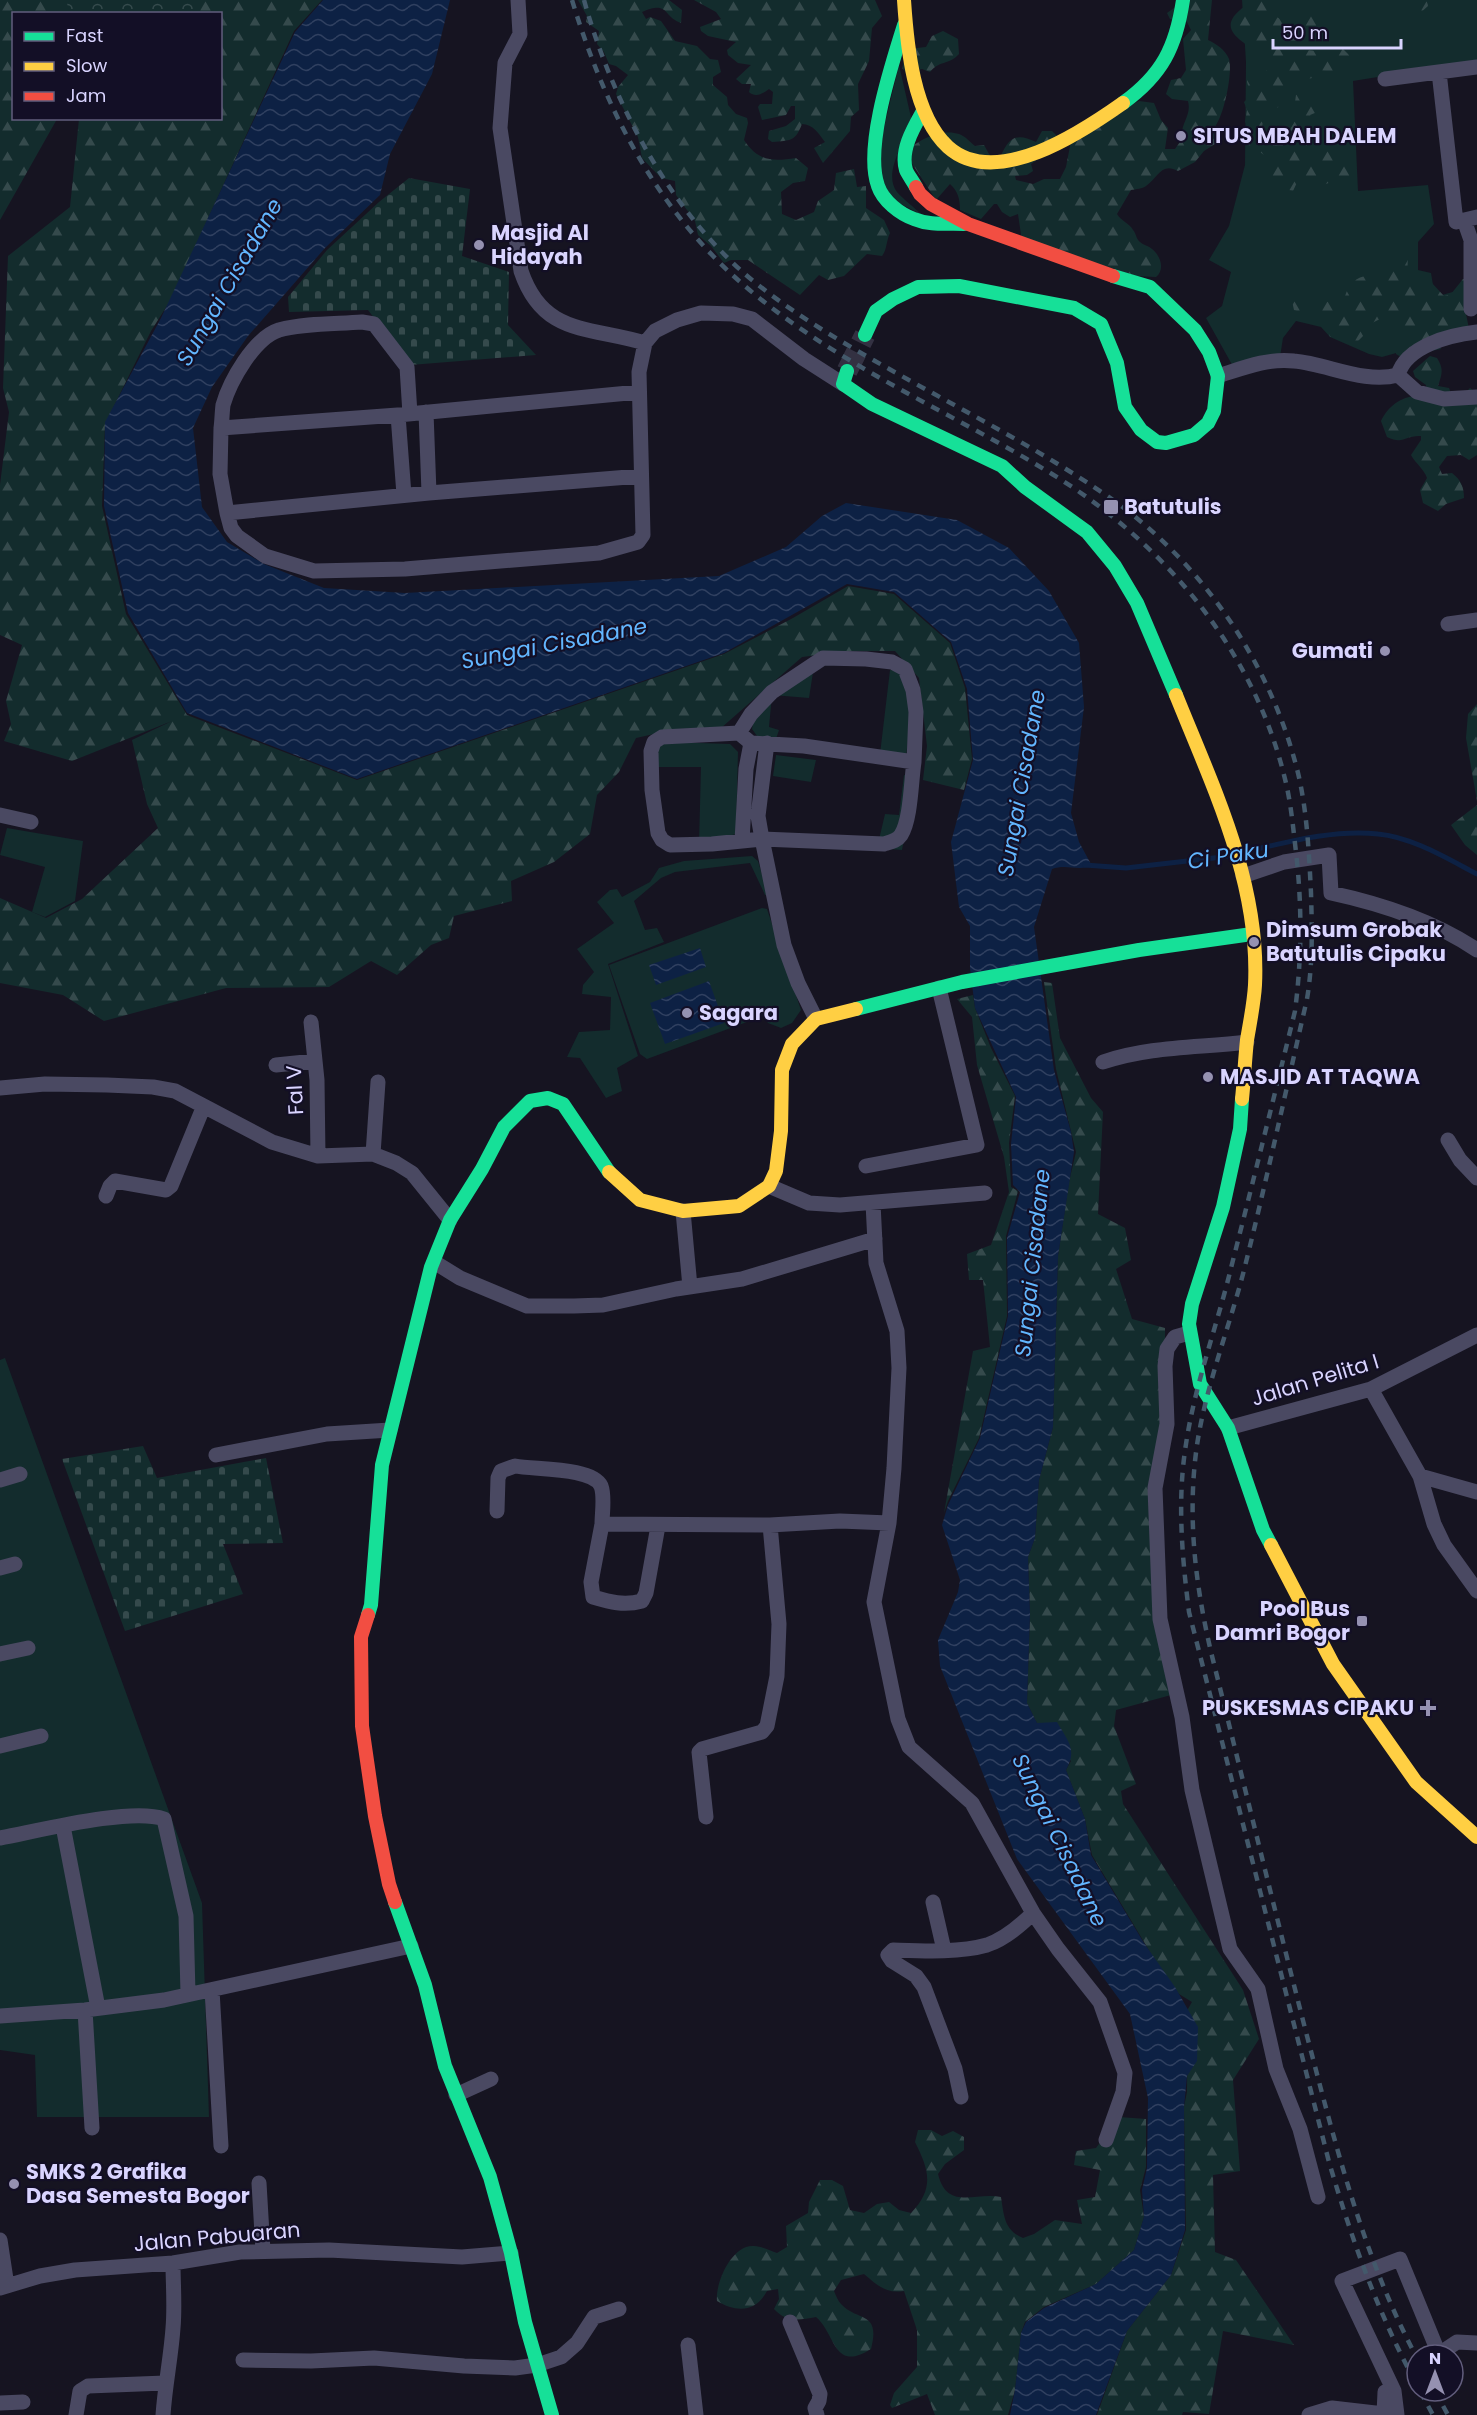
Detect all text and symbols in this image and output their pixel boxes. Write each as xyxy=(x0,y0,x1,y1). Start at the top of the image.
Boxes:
legend xyxy=(12,12,222,120)
scale bar xyxy=(1273,12,1400,50)
text: 50 m xyxy=(1282,20,1328,45)
text: Fast xyxy=(66,23,103,48)
text: Slow xyxy=(66,53,108,78)
text: Jam xyxy=(66,83,106,108)
place label: SITUS MBAH DALEM xyxy=(1193,121,1397,150)
marker: SITUS MBAH DALEM xyxy=(1174,129,1188,143)
water label: Sungai Cisadane xyxy=(169,193,290,372)
place label: Masjid Al Hidayah xyxy=(491,218,589,271)
marker: Masjid Al Hidayah xyxy=(472,238,486,252)
place label: Batutulis xyxy=(1124,492,1222,521)
marker: Batutulis xyxy=(1102,498,1120,516)
water label: Sungai Cisadane xyxy=(458,610,650,677)
place label: Gumati xyxy=(1292,636,1373,665)
marker: Gumati xyxy=(1378,644,1392,658)
water label: Sungai Cisadane xyxy=(990,687,1053,879)
water label: Ci Paku xyxy=(1185,834,1271,877)
place label: Dimsum Grobak Batutulis Cipaku xyxy=(1266,915,1446,968)
marker: Dimsum Grobak Batutulis Cipaku xyxy=(1247,935,1261,949)
place label: Sagara xyxy=(699,998,778,1027)
marker: Sagara xyxy=(680,1006,694,1020)
place label: MASJID AT TAQWA xyxy=(1220,1062,1421,1091)
street label: Fal V xyxy=(279,1064,310,1116)
marker: MASJID AT TAQWA xyxy=(1201,1070,1215,1084)
water label: Sungai Cisadane xyxy=(1007,1167,1058,1359)
street label: Jalan Pelita I xyxy=(1248,1346,1382,1413)
place label: Pool Bus Damri Bogor xyxy=(1215,1594,1350,1647)
marker: Pool Bus Damri Bogor xyxy=(1355,1614,1369,1628)
place label: PUSKESMAS CIPAKU xyxy=(1202,1693,1414,1722)
marker: PUSKESMAS CIPAKU xyxy=(1419,1699,1437,1717)
water label: Sungai Cisadane xyxy=(1004,1749,1115,1932)
place label: SMKS 2 Grafika Dasa Semesta Bogor xyxy=(26,2157,250,2210)
marker: SMKS 2 Grafika Dasa Semesta Bogor xyxy=(7,2177,21,2191)
street label: Jalan Pabuaran xyxy=(132,2215,302,2258)
north arrow xyxy=(1405,2343,1465,2403)
text: N xyxy=(1429,2347,1441,2370)

